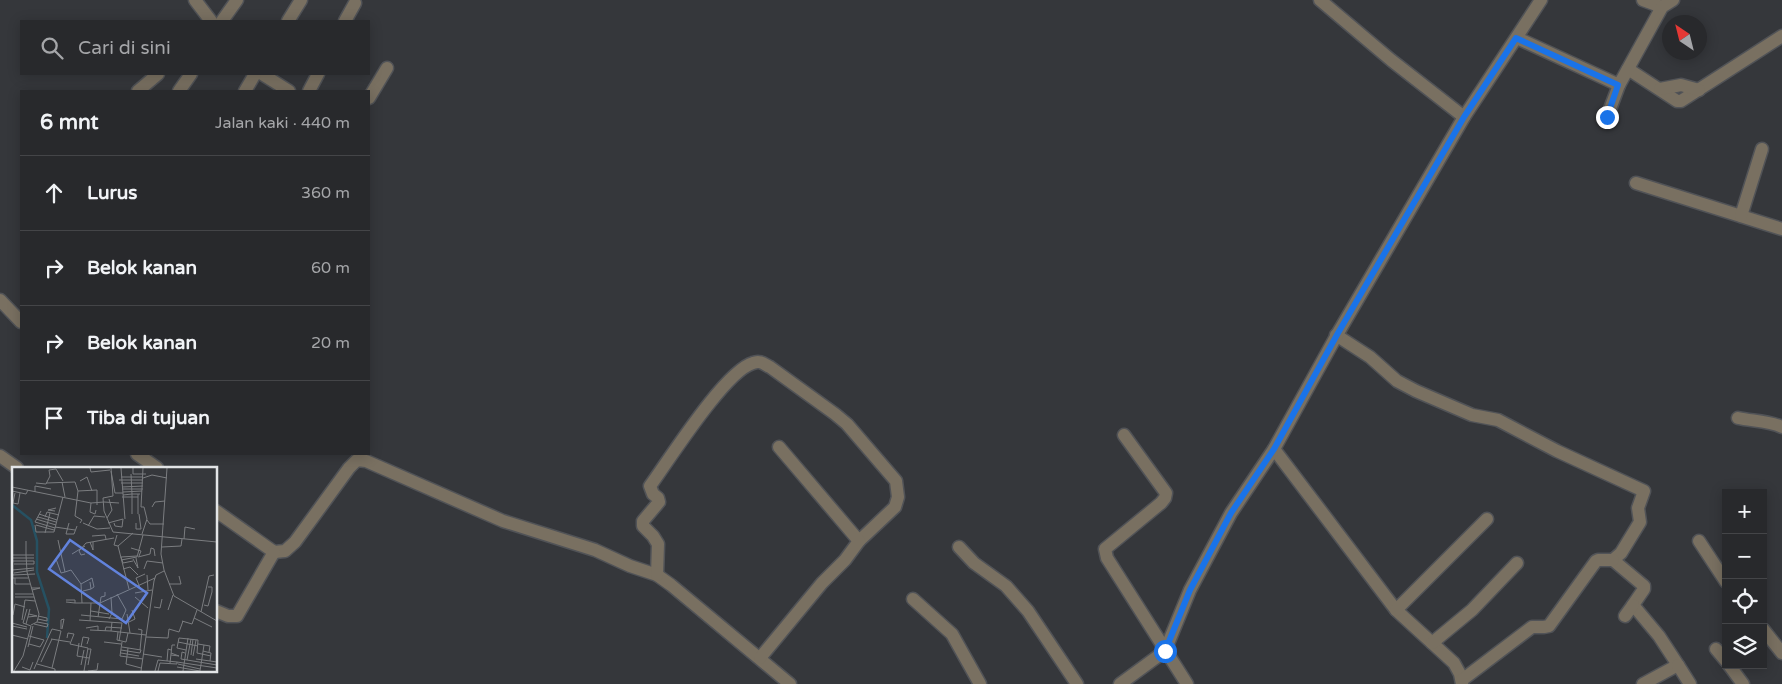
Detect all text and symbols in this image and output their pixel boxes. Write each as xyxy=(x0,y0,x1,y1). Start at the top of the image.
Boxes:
north arrow xyxy=(1662,15,1707,60)
search box xyxy=(20,20,370,75)
icon: search xyxy=(38,34,66,62)
text: Cari di sini xyxy=(78,37,171,59)
route end xyxy=(1596,106,1619,129)
text: 6 mnt xyxy=(40,110,99,135)
text: Jalan kaki · 440 m xyxy=(215,113,350,133)
icon: ahead xyxy=(40,179,68,207)
text: Lurus xyxy=(87,182,137,204)
text: 360 m xyxy=(301,183,350,203)
icon: right xyxy=(40,254,68,282)
text: Belok kanan xyxy=(87,257,197,279)
text: 60 m xyxy=(311,258,350,278)
icon: right xyxy=(40,329,68,357)
text: Belok kanan xyxy=(87,332,197,354)
text: 20 m xyxy=(311,333,350,353)
icon: arrive xyxy=(40,404,68,432)
text: Tiba di tujuan xyxy=(87,407,210,429)
inset map xyxy=(12,467,218,672)
map controls xyxy=(1722,489,1767,669)
button: + xyxy=(1722,489,1767,534)
button: − xyxy=(1722,534,1767,579)
button: locate xyxy=(1722,579,1767,624)
button: layers xyxy=(1722,624,1767,669)
route start xyxy=(1154,640,1177,663)

